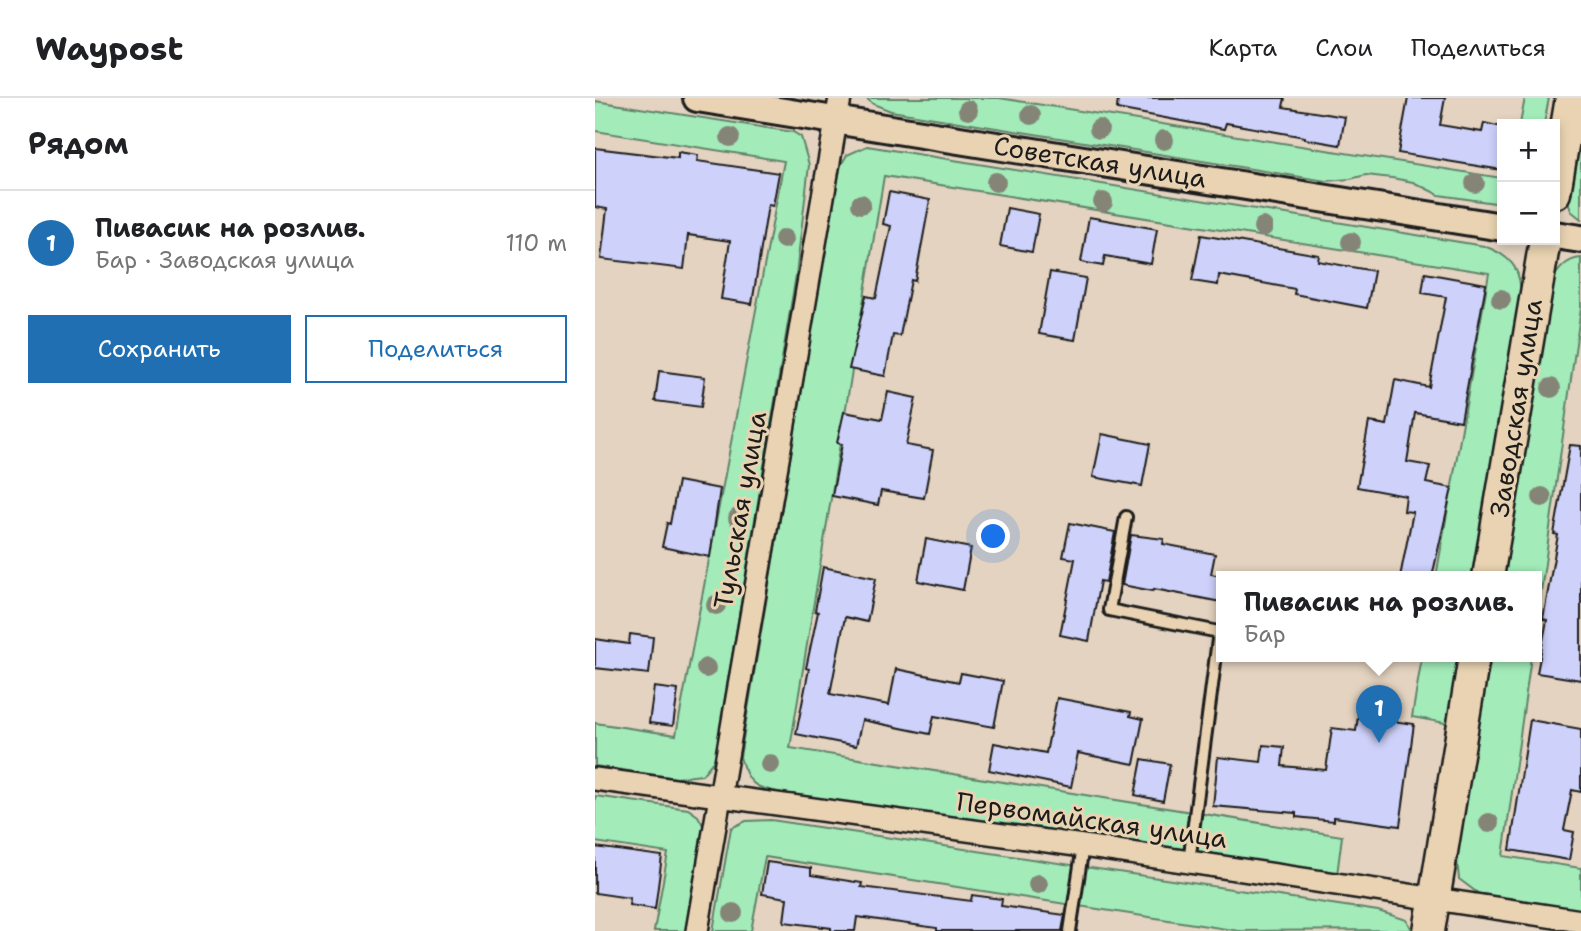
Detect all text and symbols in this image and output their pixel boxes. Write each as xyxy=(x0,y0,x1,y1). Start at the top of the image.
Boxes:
text: Waypost xyxy=(35,26,183,71)
text: Карта xyxy=(1209,32,1277,64)
text: Слои xyxy=(1315,32,1373,64)
text: Поделиться xyxy=(1411,32,1546,64)
map controls xyxy=(1497,119,1560,245)
button: + xyxy=(1497,119,1560,182)
text: Рядом xyxy=(28,123,128,164)
street label: Советская улица xyxy=(991,127,1209,196)
button: − xyxy=(1497,182,1560,245)
text: Пивасик на розлив. xyxy=(95,210,366,245)
text: 1 xyxy=(46,228,56,258)
text: 110 m xyxy=(505,228,567,258)
text: Бар · Заводская улица xyxy=(95,245,354,275)
street label: Заводская улица xyxy=(1481,296,1550,519)
button: Сохранить xyxy=(28,315,291,383)
button: Поделиться xyxy=(305,315,567,383)
street label: Тульская улица xyxy=(705,408,774,611)
your location xyxy=(976,519,1010,553)
popup xyxy=(1216,571,1542,662)
text: Пивасик на розлив. xyxy=(1244,584,1514,619)
text: Бар xyxy=(1244,619,1286,649)
pin: 1 xyxy=(1356,685,1402,743)
street label: Первомайская улица xyxy=(955,783,1230,856)

